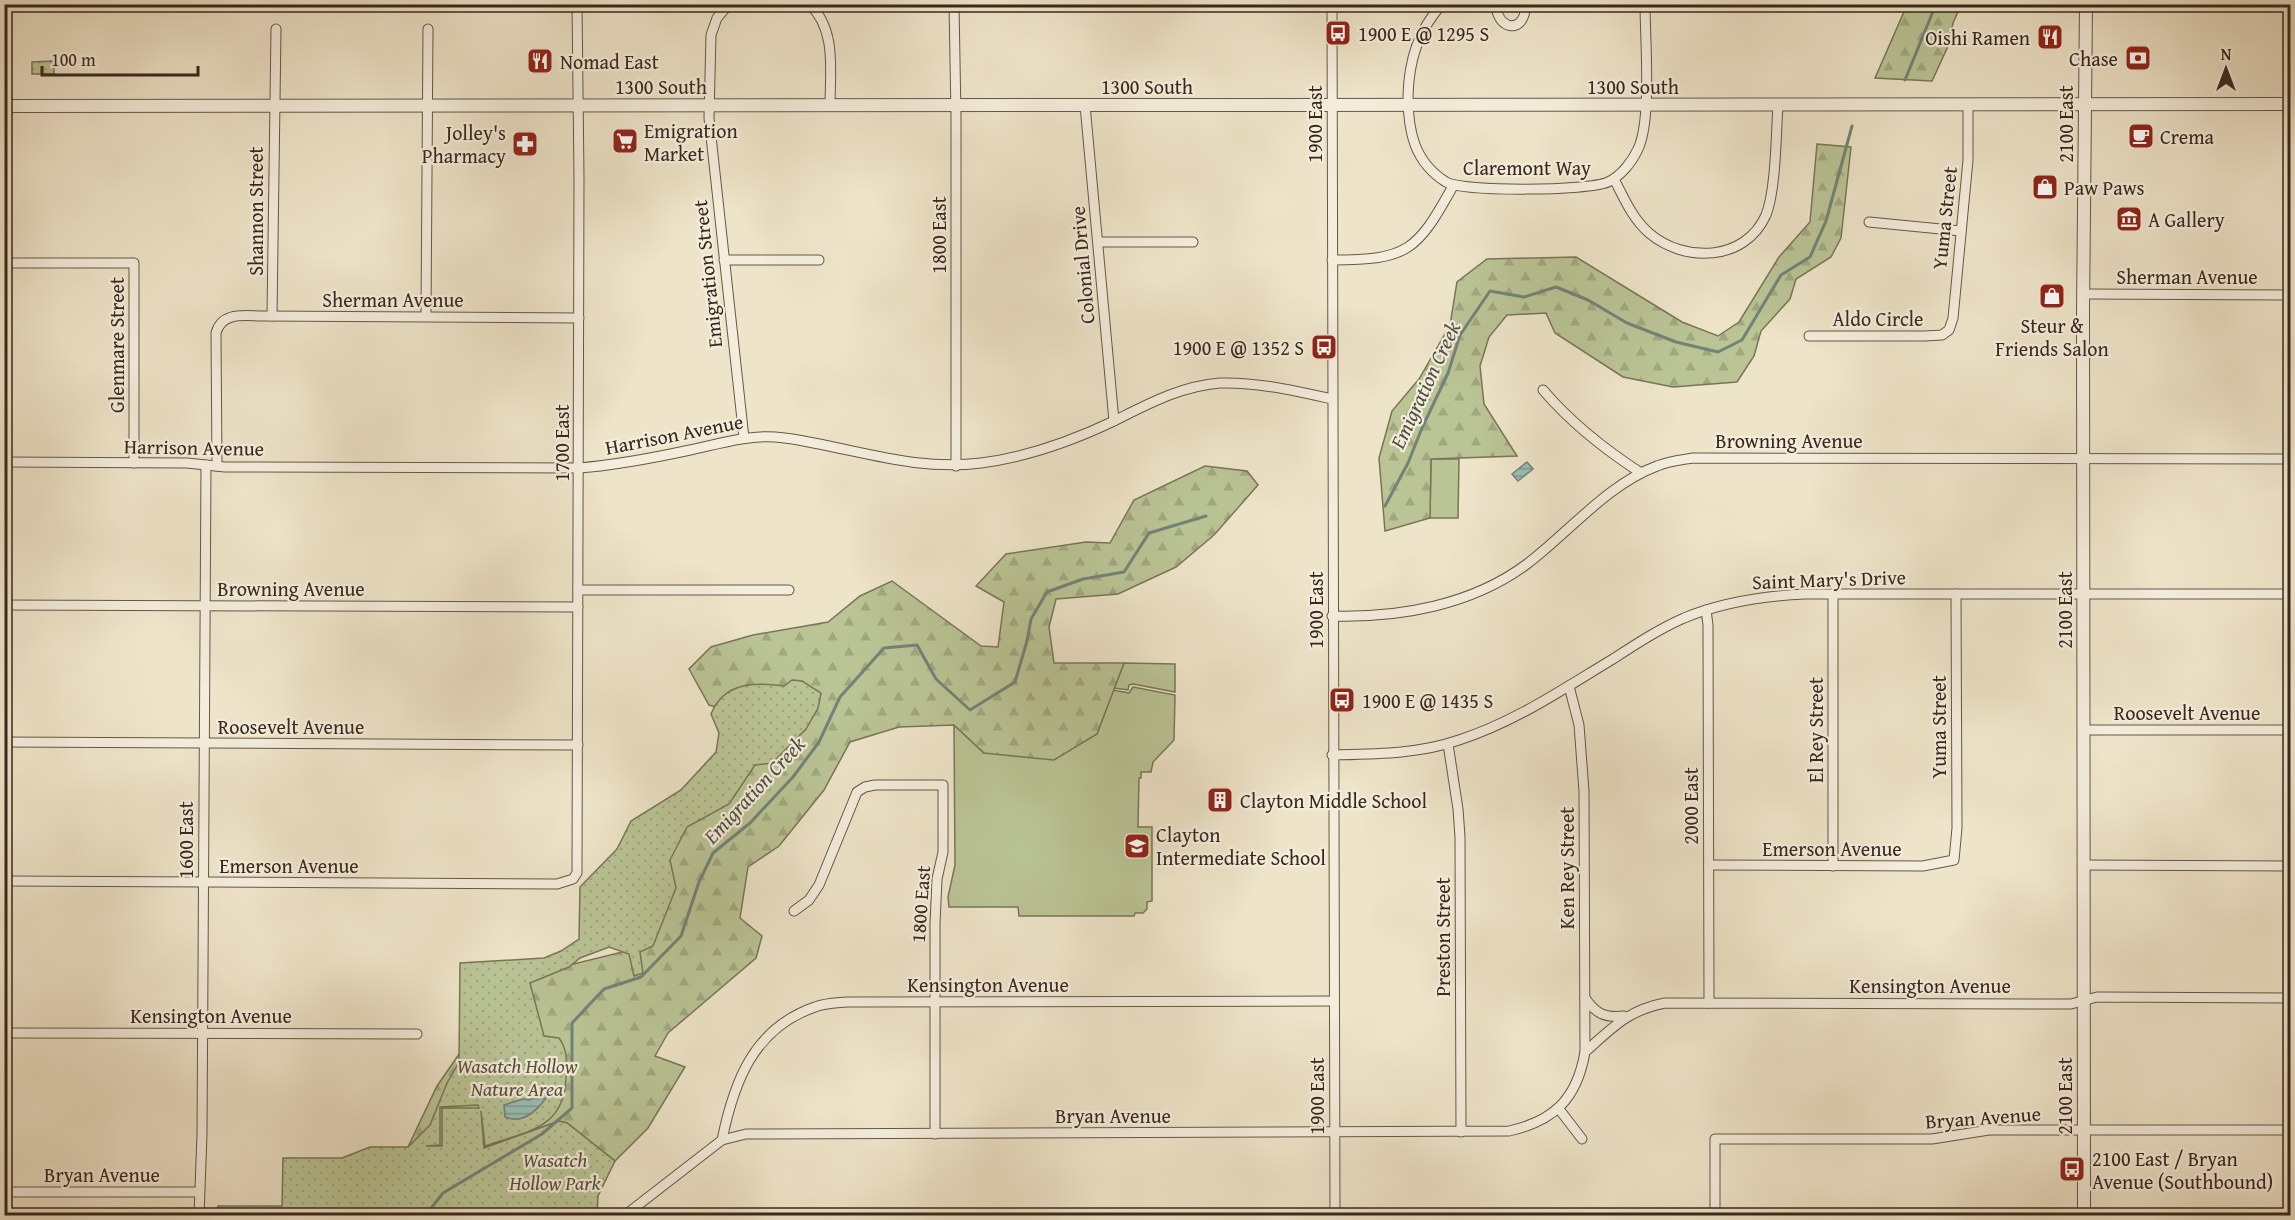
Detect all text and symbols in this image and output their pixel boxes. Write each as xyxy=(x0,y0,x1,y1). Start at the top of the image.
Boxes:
bus stop icon: 1900 E @ 1295 S xyxy=(1323,18,1353,48)
place label: 1900 E @ 1295 S xyxy=(1358,19,1489,48)
restaurant icon: Oishi Ramen xyxy=(2035,22,2065,52)
place label: Oishi Ramen xyxy=(1925,23,2030,52)
scale bar xyxy=(42,39,198,77)
north arrow xyxy=(2196,39,2256,99)
text: N xyxy=(2221,42,2232,66)
bank icon: Chase xyxy=(2123,43,2153,73)
place label: Chase xyxy=(2069,44,2118,73)
text: 100 m xyxy=(51,46,96,73)
restaurant icon: Nomad East xyxy=(525,46,555,76)
place label: Nomad East xyxy=(560,47,659,76)
street label: 1300 South xyxy=(615,72,707,101)
street label: 1300 South xyxy=(1101,72,1193,101)
street label: 1300 South xyxy=(1587,72,1679,101)
street label: 1900 East xyxy=(1300,85,1329,163)
street label: 2100 East xyxy=(2051,85,2080,163)
place label: Emigration Market xyxy=(644,116,738,168)
place label: Jolley's Pharmacy xyxy=(422,118,506,170)
cafe icon: Crema xyxy=(2126,121,2156,151)
place label: Crema xyxy=(2160,122,2215,151)
supermarket icon: Emigration Market xyxy=(610,126,640,156)
pharmacy icon: Jolley's Pharmacy xyxy=(510,129,540,159)
street label: Shannon Street xyxy=(241,146,270,276)
street label: Claremont Way xyxy=(1463,153,1591,182)
street label: Yuma Street xyxy=(1924,165,1964,271)
shop icon: Paw Paws xyxy=(2030,172,2060,202)
place label: Paw Paws xyxy=(2064,173,2145,202)
street label: 1800 East xyxy=(924,196,953,274)
street label: Emigration Street xyxy=(685,199,729,349)
museum icon: A Gallery xyxy=(2114,204,2144,234)
street label: Colonial Drive xyxy=(1062,205,1102,325)
place label: A Gallery xyxy=(2148,205,2225,234)
street label: Sherman Avenue xyxy=(2116,262,2258,291)
street label: Glenmare Street xyxy=(102,277,131,413)
shop icon: Steur & Friends Salon xyxy=(2037,281,2067,311)
street label: Sherman Avenue xyxy=(322,285,464,314)
street label: Aldo Circle xyxy=(1832,304,1924,333)
place label: Steur & Friends Salon xyxy=(1995,311,2109,363)
water label: Emigration Creek xyxy=(1382,316,1468,455)
bus stop icon: 1900 E @ 1352 S xyxy=(1309,332,1339,362)
place label: 1900 E @ 1352 S xyxy=(1173,333,1304,362)
street label: 1700 East xyxy=(547,404,576,482)
street label: Harrison Avenue xyxy=(602,406,746,462)
street label: Browning Avenue xyxy=(1715,426,1863,455)
street label: Harrison Avenue xyxy=(124,431,264,463)
street label: Saint Mary's Drive xyxy=(1752,562,1906,596)
street label: 1900 East xyxy=(1301,571,1330,649)
street label: 2100 East xyxy=(2050,571,2079,649)
street label: Browning Avenue xyxy=(217,574,365,603)
street label: Yuma Street xyxy=(1924,675,1953,779)
street label: El Rey Street xyxy=(1801,677,1830,783)
bus stop icon: 1900 E @ 1435 S xyxy=(1327,685,1357,715)
place label: 1900 E @ 1435 S xyxy=(1362,686,1493,715)
street label: Roosevelt Avenue xyxy=(2114,698,2260,727)
street label: Roosevelt Avenue xyxy=(218,712,364,741)
water label: Emigration Creek xyxy=(695,729,812,851)
street label: 2000 East xyxy=(1676,767,1705,845)
building icon: Clayton Middle School xyxy=(1205,785,1235,815)
place label: Clayton Middle School xyxy=(1240,786,1428,815)
street label: 1600 East xyxy=(171,801,200,879)
street label: Ken Rey Street xyxy=(1552,807,1581,929)
place label: Clayton Intermediate School xyxy=(1156,820,1326,872)
school or university icon: Clayton Intermediate School xyxy=(1122,831,1152,861)
street label: Emerson Avenue xyxy=(1762,834,1902,863)
street label: Emerson Avenue xyxy=(219,851,359,880)
street label: 1800 East xyxy=(903,864,937,944)
street label: Preston Street xyxy=(1428,877,1457,997)
street label: Kensington Avenue xyxy=(907,970,1069,999)
street label: Kensington Avenue xyxy=(1849,971,2011,1000)
street label: Kensington Avenue xyxy=(130,1001,292,1030)
park label: Wasatch Hollow Nature Area xyxy=(457,1051,577,1103)
street label: 1900 East xyxy=(1302,1057,1331,1135)
street label: 2100 East xyxy=(2050,1057,2079,1135)
street label: Bryan Avenue xyxy=(1924,1098,2042,1136)
street label: Bryan Avenue xyxy=(1055,1101,1171,1130)
place label: 2100 East / Bryan Avenue (Southbound) xyxy=(2092,1144,2273,1196)
park label: Wasatch Hollow Park xyxy=(508,1145,602,1197)
bus stop icon: 2100 East / Bryan Avenue (Southbound) xyxy=(2057,1154,2087,1184)
street label: Bryan Avenue xyxy=(44,1160,160,1189)

